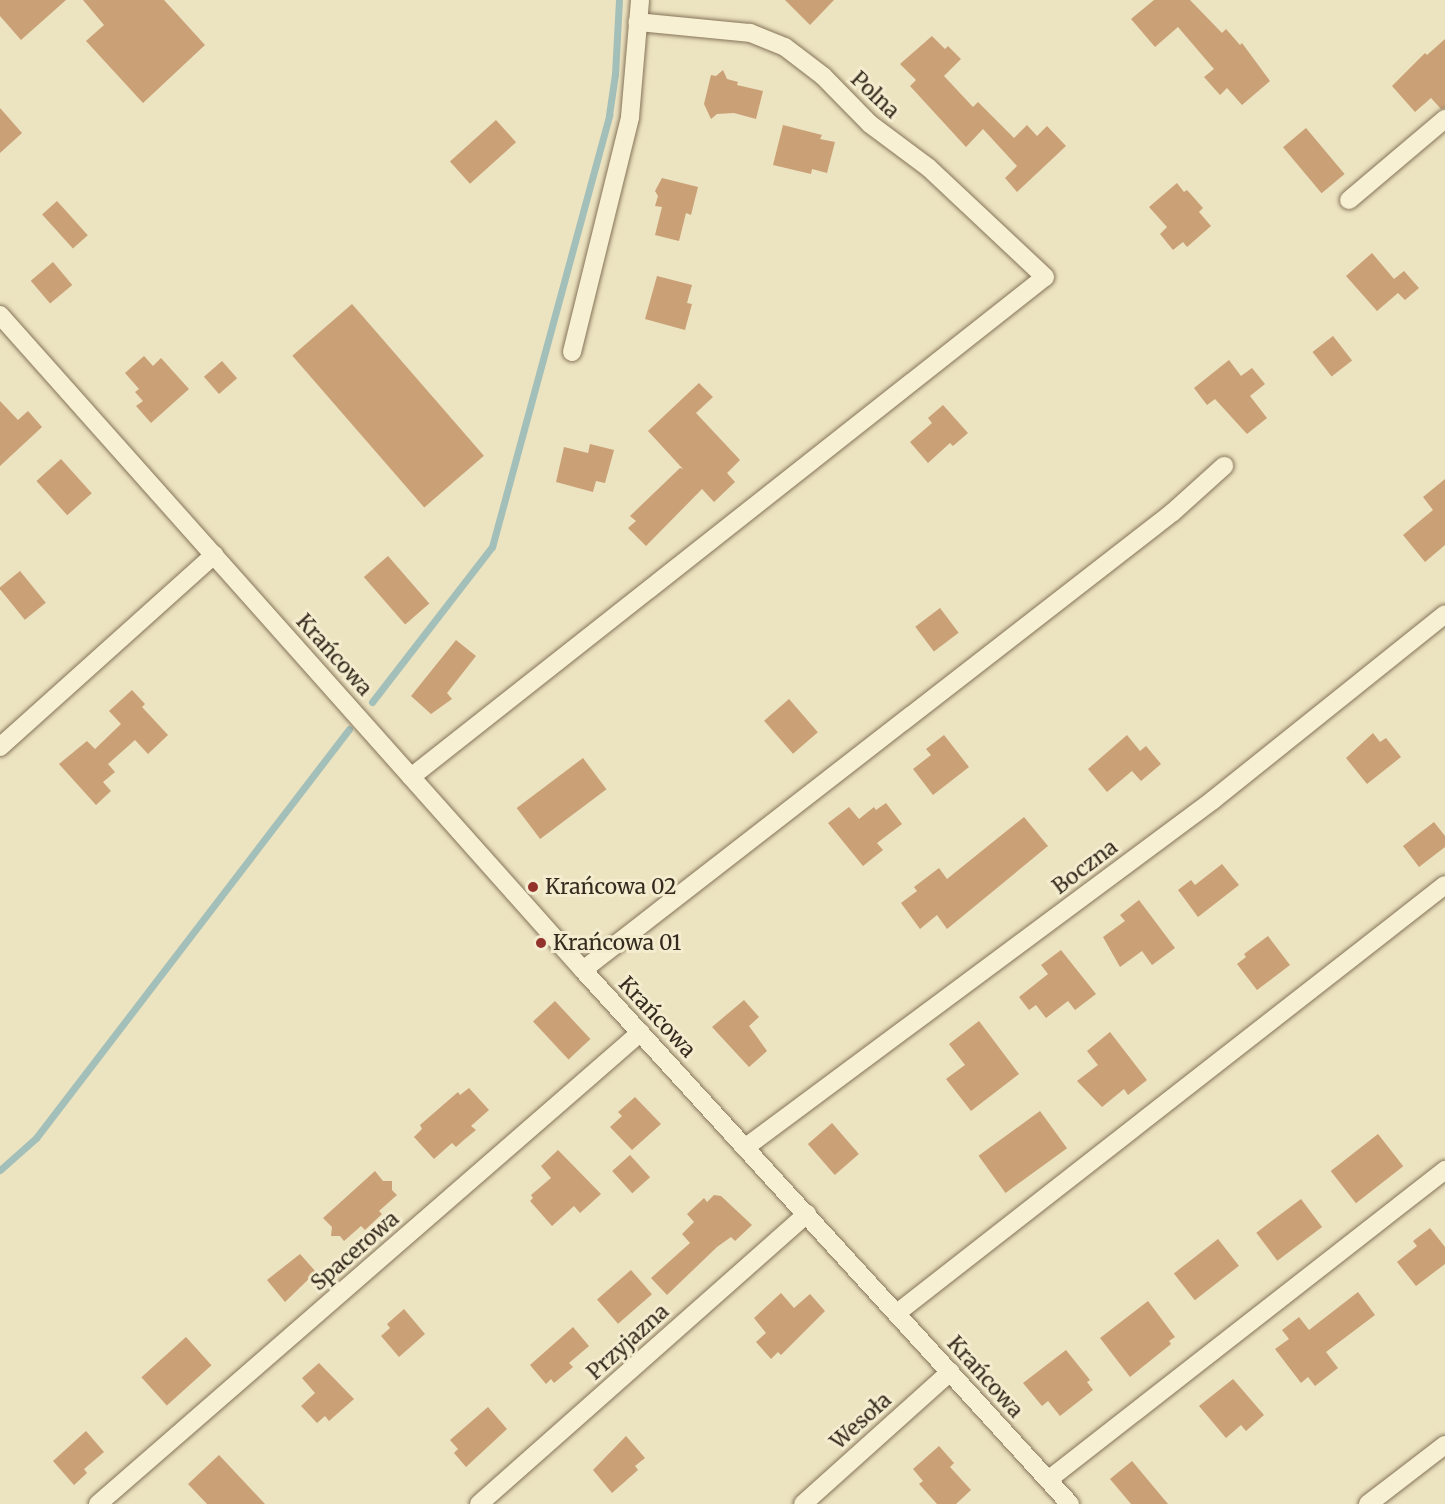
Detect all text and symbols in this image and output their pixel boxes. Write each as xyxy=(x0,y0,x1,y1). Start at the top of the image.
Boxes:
street label: Polna xyxy=(846,66,904,124)
street label: Krańcowa xyxy=(291,609,377,701)
street label: Boczna xyxy=(1048,834,1122,900)
place label: Krańcowa 02 xyxy=(545,874,676,900)
marker: Krańcowa 02 xyxy=(526,880,540,894)
place label: Krańcowa 01 xyxy=(553,930,681,956)
marker: Krańcowa 01 xyxy=(534,936,548,950)
street label: Krańcowa xyxy=(613,971,701,1063)
street label: Spacerowa xyxy=(306,1206,404,1296)
street label: Przyjazna xyxy=(582,1299,674,1385)
street label: Krańcowa xyxy=(942,1331,1028,1423)
street label: Wesoła xyxy=(826,1387,896,1455)

